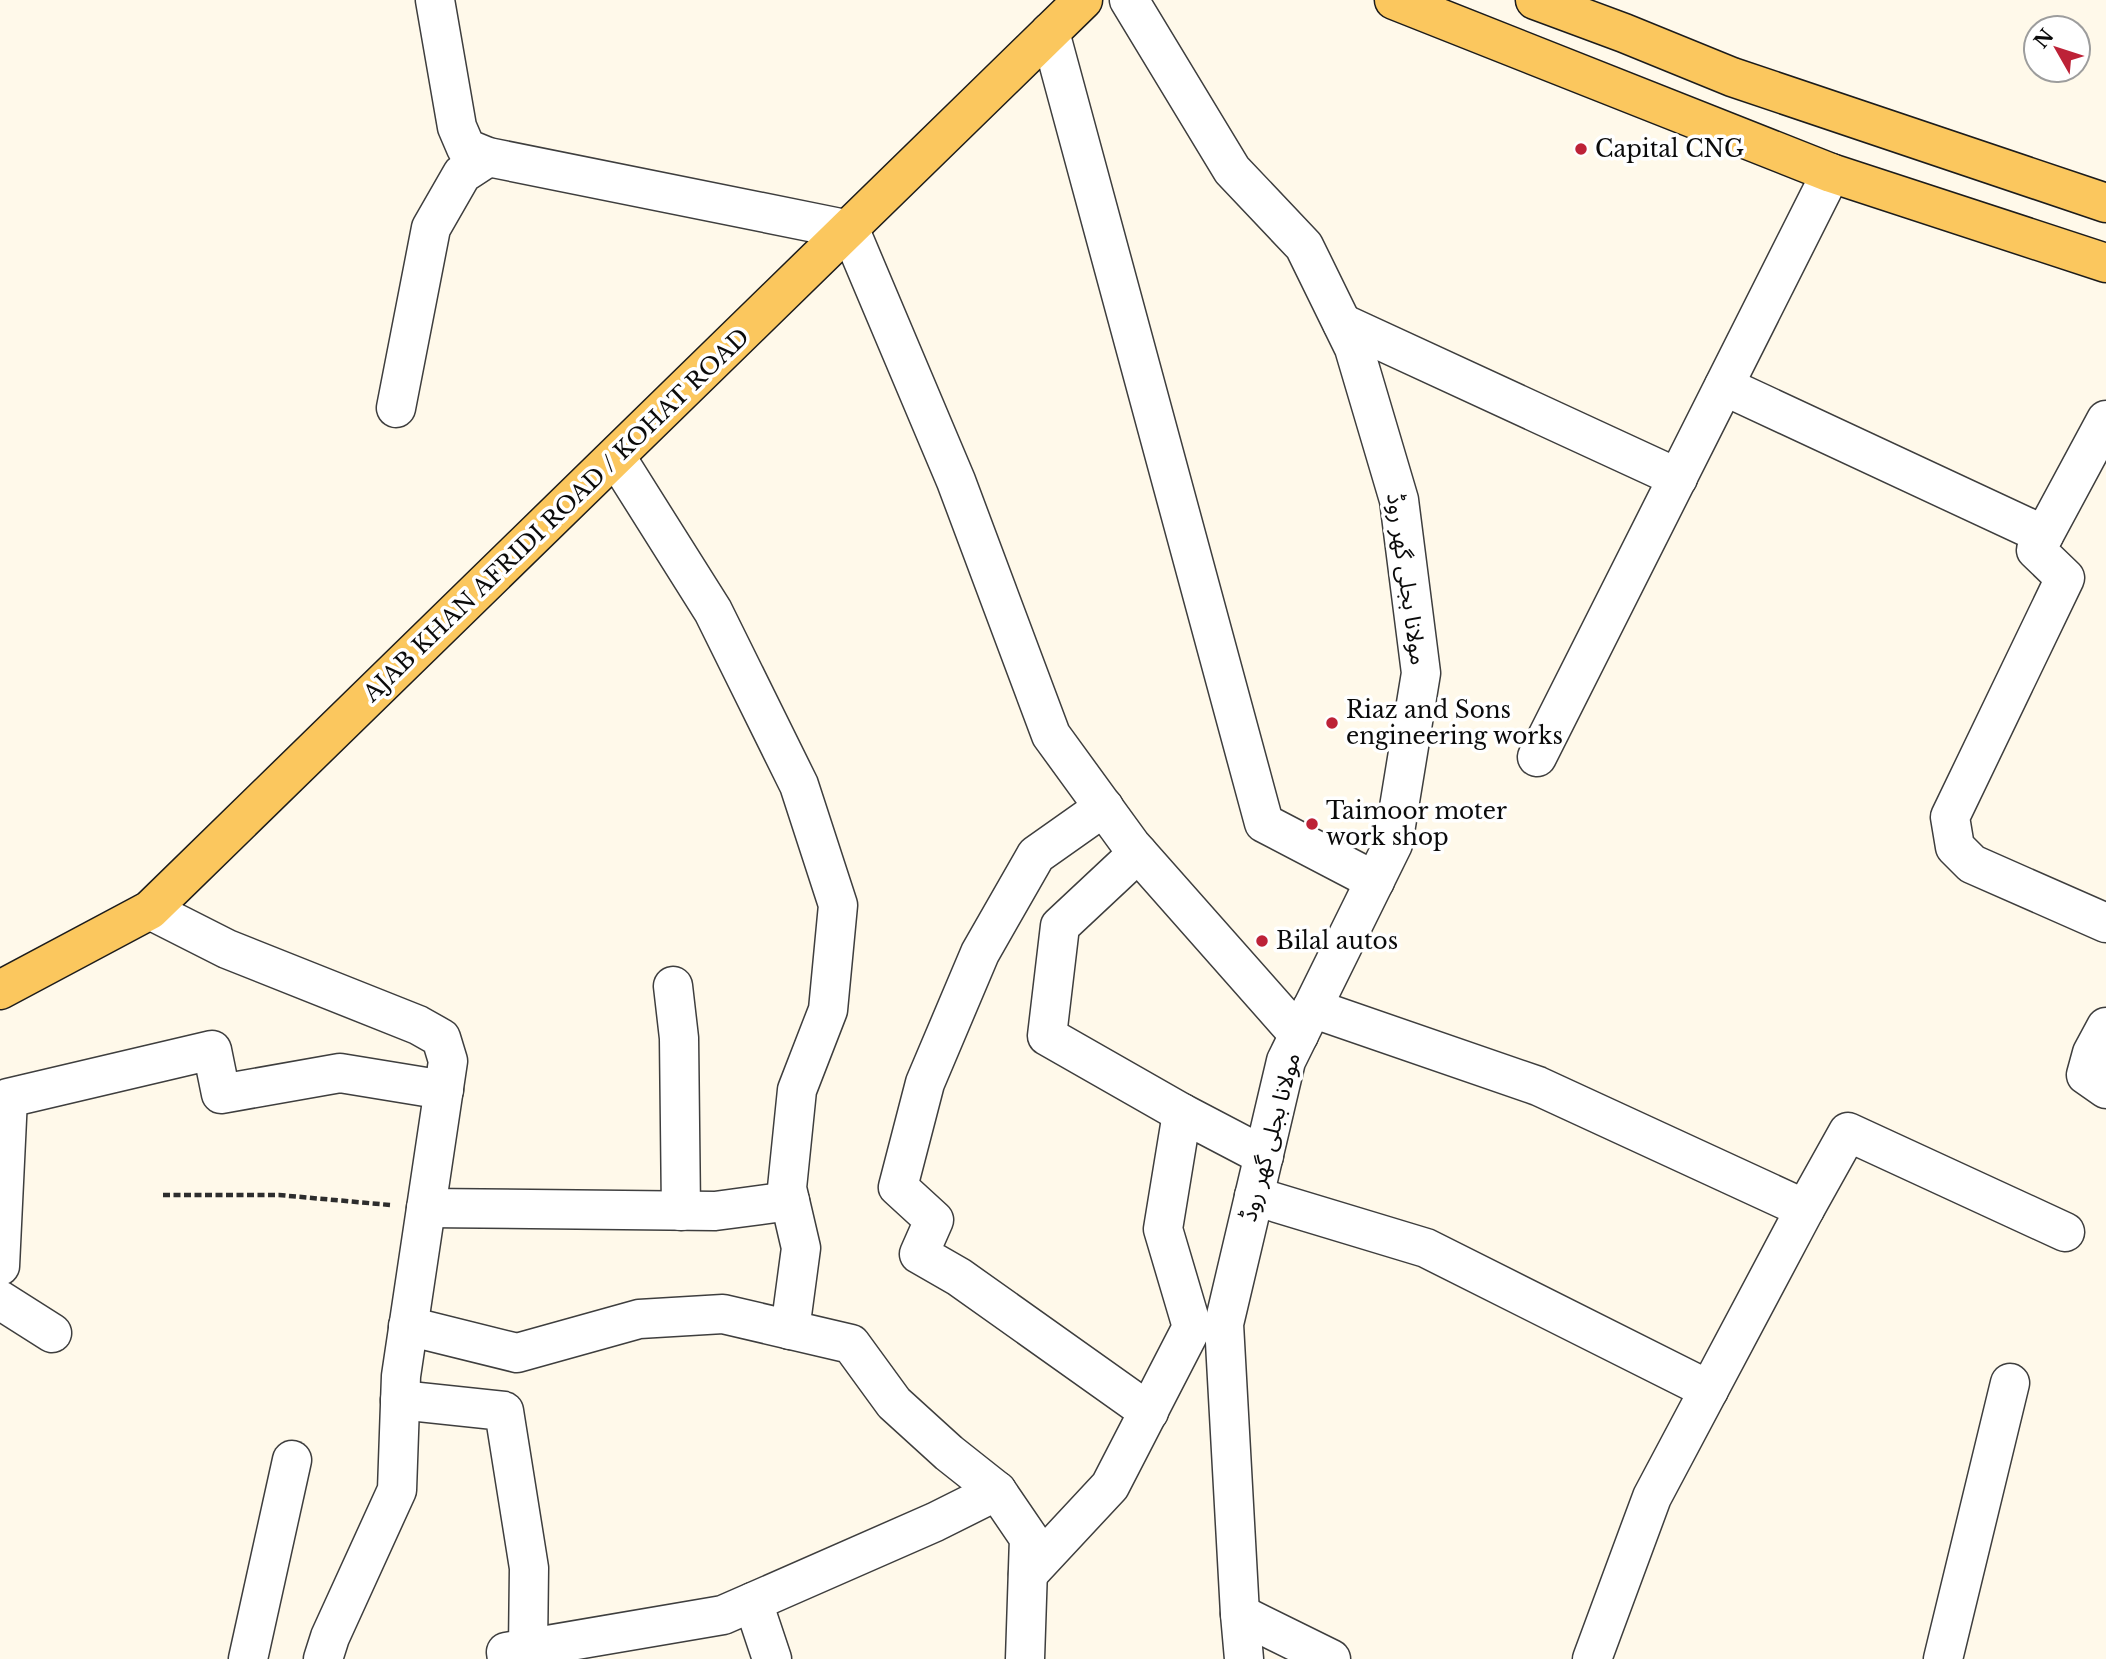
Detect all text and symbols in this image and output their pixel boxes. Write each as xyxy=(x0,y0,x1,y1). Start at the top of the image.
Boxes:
north arrow xyxy=(2022,14,2092,84)
text: N xyxy=(2030,24,2059,53)
place label: Capital CNG xyxy=(1595,135,1744,163)
marker: Capital CNG xyxy=(1573,141,1589,157)
street label: AJAB KHAN AFRIDI ROAD / KOHAT ROAD xyxy=(357,322,755,708)
street label: مولانا بجلی گھر روڈ xyxy=(1381,491,1433,667)
place label: Riaz and Sons engineering works xyxy=(1346,696,1563,750)
marker: Riaz and Sons engineering works xyxy=(1324,715,1340,731)
place label: Taimoor moter work shop xyxy=(1326,797,1507,851)
marker: Taimoor moter work shop xyxy=(1304,816,1320,832)
place label: Bilal autos xyxy=(1276,927,1398,955)
marker: Bilal autos xyxy=(1254,933,1270,949)
street label: مولانا بجلی گھر روڈ xyxy=(1234,1050,1306,1224)

